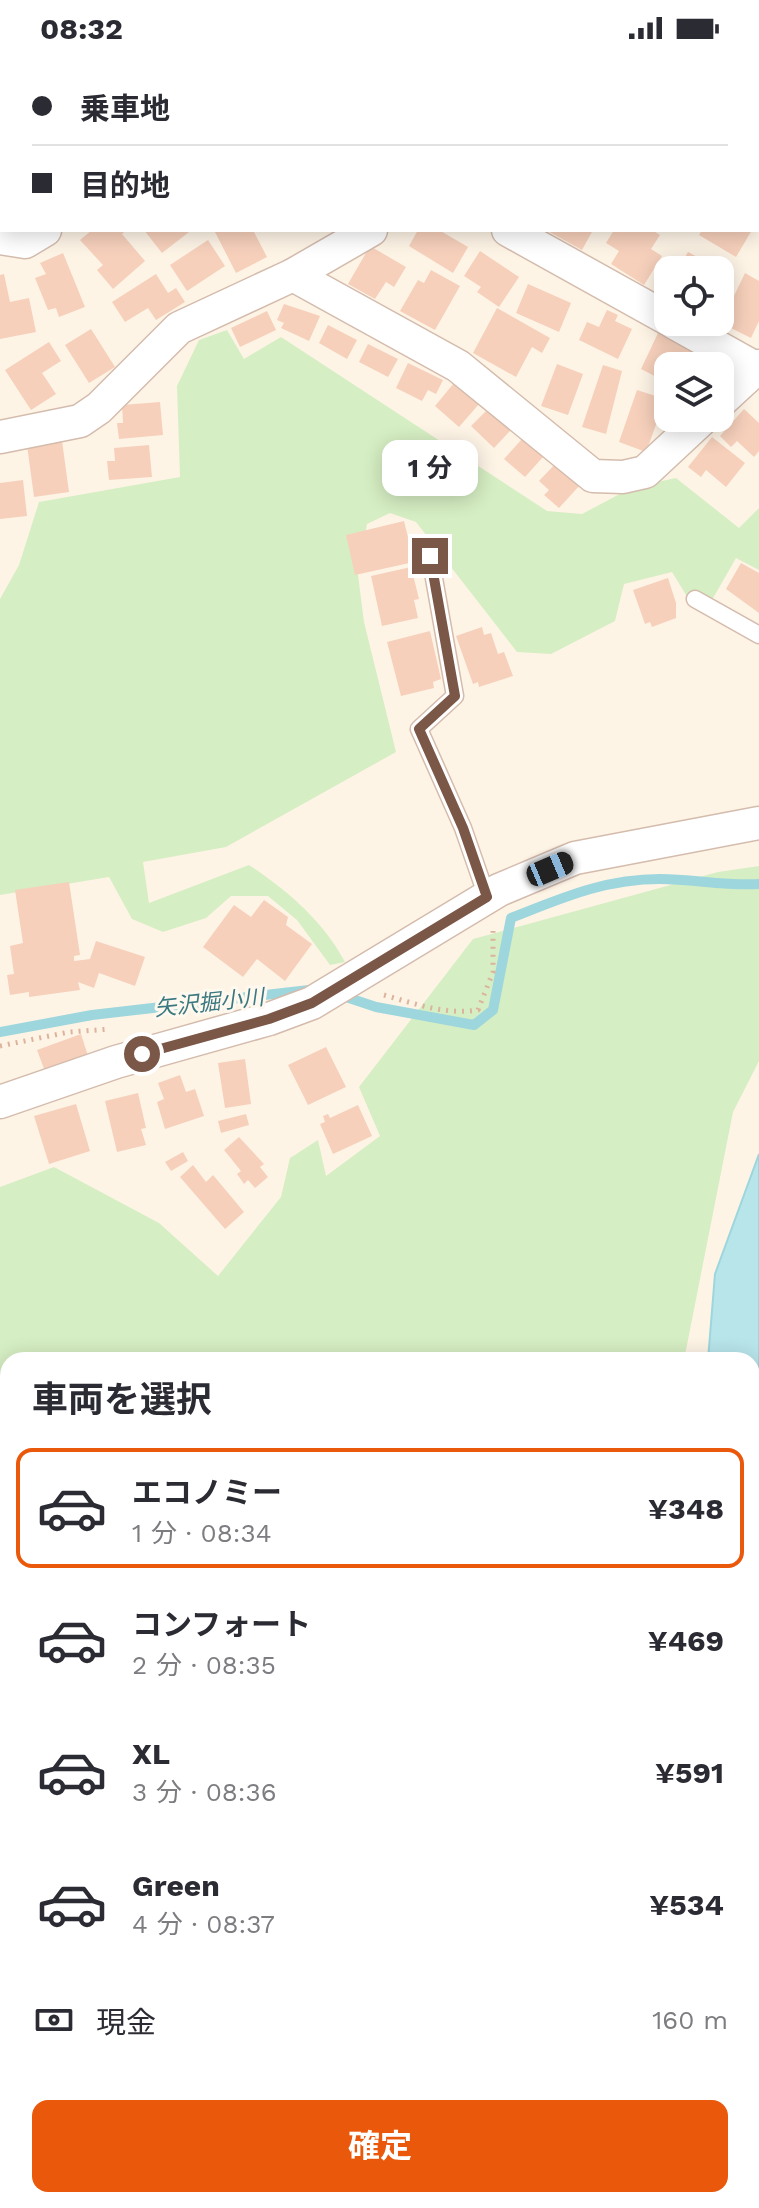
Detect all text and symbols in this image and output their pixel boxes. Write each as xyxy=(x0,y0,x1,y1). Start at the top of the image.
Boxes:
text: 08:32 xyxy=(40,11,123,46)
text: 乗車地 xyxy=(80,91,170,126)
text: 目的地 xyxy=(80,168,170,203)
map controls xyxy=(654,256,734,432)
button: locate xyxy=(654,256,734,336)
button: layers xyxy=(654,352,734,432)
callout: 1 分 xyxy=(382,440,478,496)
text: 1 分 xyxy=(408,453,452,483)
route end xyxy=(412,538,448,574)
car xyxy=(523,849,577,889)
water label: 矢沢掘小川 xyxy=(153,984,267,1021)
route start xyxy=(124,1036,160,1072)
text: 車両を選択 xyxy=(32,1379,212,1421)
icon: car xyxy=(36,1472,108,1544)
text: エコノミー xyxy=(132,1475,282,1510)
text: ¥348 xyxy=(648,1491,724,1526)
text: 1 分 · 08:34 xyxy=(132,1518,272,1548)
icon: car xyxy=(36,1604,108,1676)
text: コンフォート xyxy=(132,1607,311,1642)
text: ¥469 xyxy=(648,1623,724,1658)
text: 2 分 · 08:35 xyxy=(132,1650,276,1680)
icon: car xyxy=(36,1736,108,1808)
text: XL xyxy=(132,1736,170,1771)
text: ¥591 xyxy=(655,1755,724,1790)
text: 3 分 · 08:36 xyxy=(132,1777,276,1807)
icon: car xyxy=(36,1868,108,1940)
text: Green xyxy=(132,1868,220,1903)
text: ¥534 xyxy=(649,1887,724,1922)
text: 4 分 · 08:37 xyxy=(132,1909,275,1939)
icon: cash xyxy=(32,1998,76,2042)
text: 現金 xyxy=(96,2005,156,2040)
text: 160 m xyxy=(652,2005,728,2035)
button: 確定 xyxy=(32,2100,728,2192)

